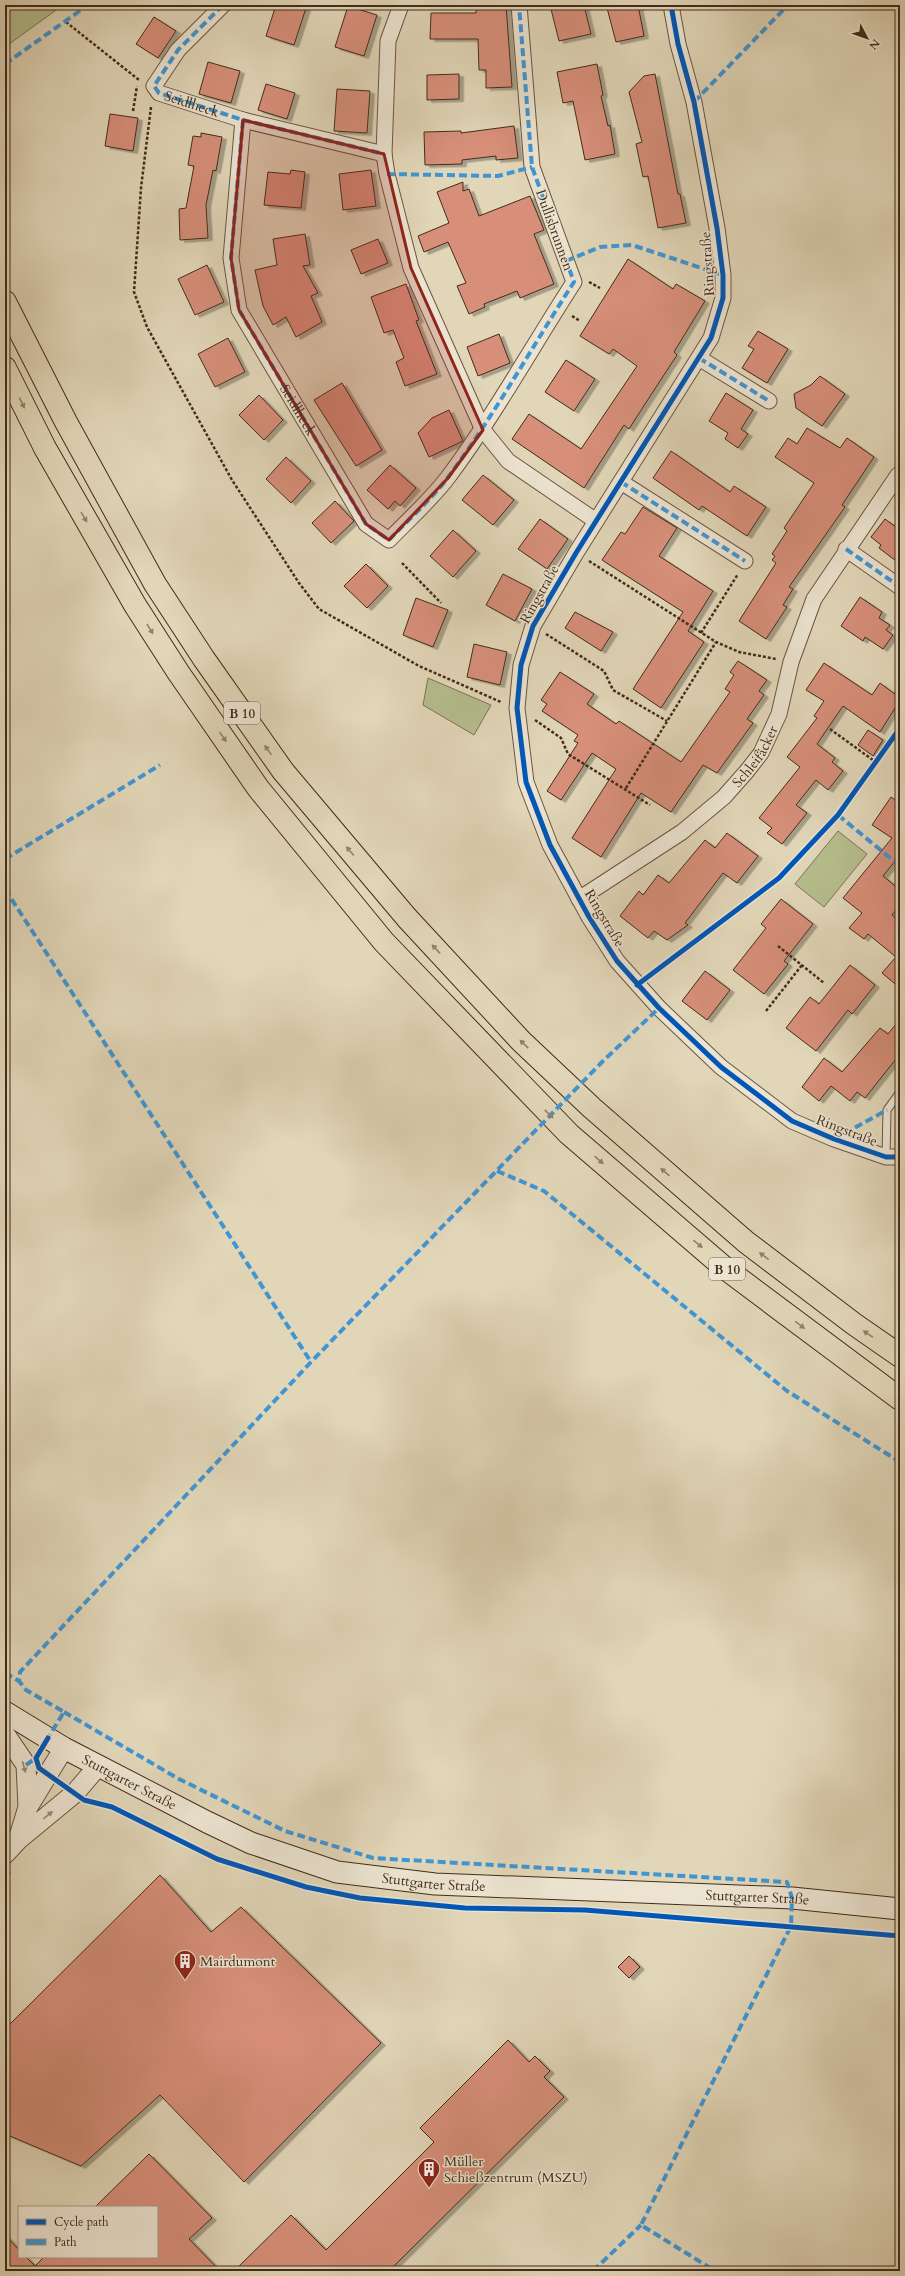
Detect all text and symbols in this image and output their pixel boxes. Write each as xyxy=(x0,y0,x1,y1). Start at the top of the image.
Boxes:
north arrow xyxy=(847,18,887,58)
text: N xyxy=(865,36,883,53)
street label: Seidlheck xyxy=(162,86,222,122)
street label: Dullisbrunnen xyxy=(531,187,578,274)
street label: Ringstraße xyxy=(696,231,719,297)
street label: Seidlheck xyxy=(275,381,321,440)
one-way arrow xyxy=(19,397,26,408)
one-way arrow xyxy=(81,511,88,523)
street label: Ringstraße xyxy=(516,561,563,627)
one-way arrow xyxy=(146,624,154,634)
road number: B 10 xyxy=(224,702,260,724)
street label: Schleifäcker xyxy=(728,722,783,792)
one-way arrow xyxy=(219,732,227,742)
one-way arrow xyxy=(264,745,272,756)
one-way arrow xyxy=(346,846,355,856)
street label: Ringstraße xyxy=(580,886,629,951)
one-way arrow xyxy=(431,944,441,954)
one-way arrow xyxy=(519,1039,529,1049)
one-way arrow xyxy=(544,1109,554,1119)
street label: Ringstraße xyxy=(813,1110,880,1151)
one-way arrow xyxy=(594,1155,604,1165)
one-way arrow xyxy=(660,1167,670,1176)
one-way arrow xyxy=(692,1240,703,1249)
one-way arrow xyxy=(759,1252,769,1260)
road number: B 10 xyxy=(709,1258,745,1280)
one-way arrow xyxy=(794,1321,805,1329)
one-way arrow xyxy=(863,1330,873,1338)
street label: Stuttgarter Straße xyxy=(79,1750,180,1815)
one-way arrow xyxy=(22,1761,28,1774)
one-way arrow xyxy=(43,1811,54,1820)
street label: Stuttgarter Straße xyxy=(381,1869,486,1896)
street label: Stuttgarter Straße xyxy=(705,1886,810,1910)
building icon: Mairdumont xyxy=(172,1948,198,1981)
place label: Mairdumont xyxy=(200,1952,276,1971)
place label: Müller Schießzentrum (MSZU) xyxy=(444,2152,588,2187)
building icon: Müller Schießzentrum (MSZU) xyxy=(416,2156,442,2189)
legend xyxy=(18,2206,158,2258)
text: Cycle path xyxy=(54,2214,109,2230)
text: Path xyxy=(54,2234,77,2250)

